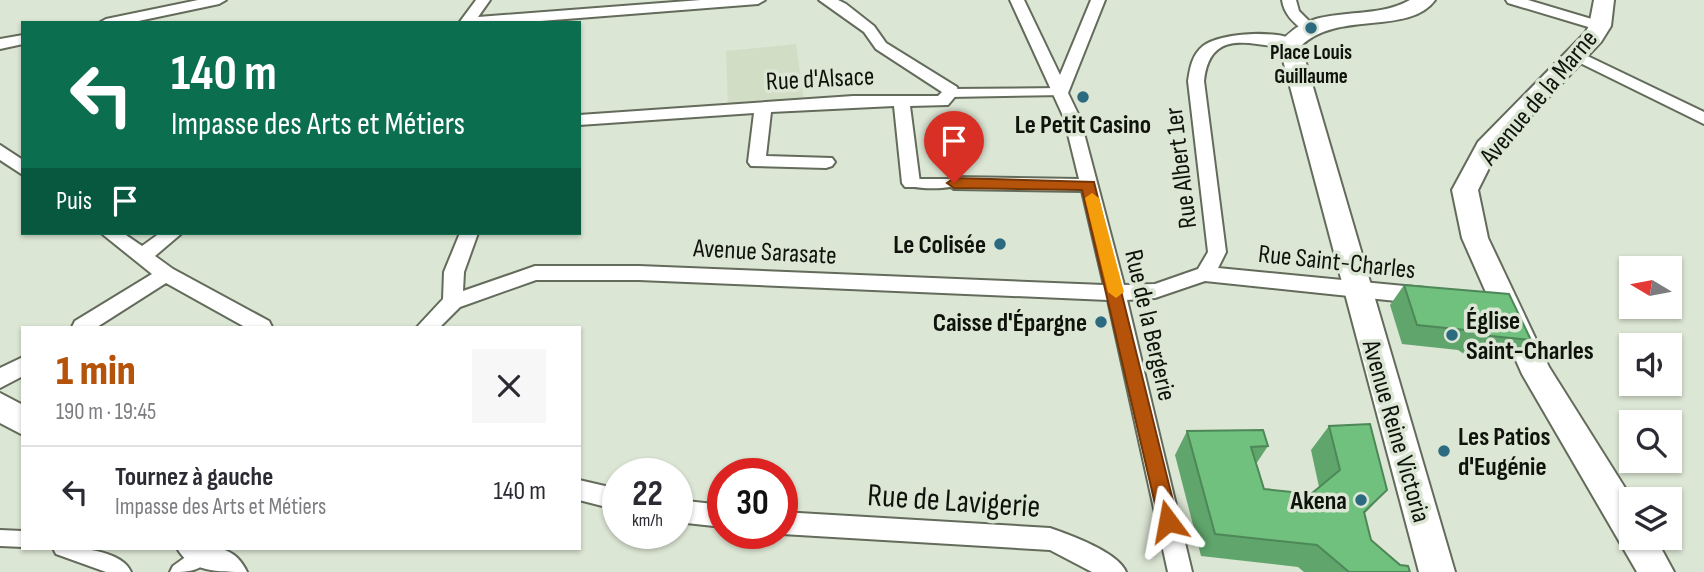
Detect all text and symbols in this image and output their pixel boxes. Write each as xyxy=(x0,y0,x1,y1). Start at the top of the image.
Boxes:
marker: Place Louis Guillaume xyxy=(1303,20,1319,36)
street label: Avenue de la Marne xyxy=(1473,24,1605,173)
place label: Place Louis Guillaume xyxy=(1270,40,1352,89)
text: 140 m xyxy=(171,45,277,104)
icon: left xyxy=(56,49,147,140)
street label: Rue d'Alsace xyxy=(765,61,875,98)
marker: Le Petit Casino xyxy=(1075,89,1091,105)
text: Impasse des Arts et Métiers xyxy=(171,105,465,144)
street label: Rue Albert 1er xyxy=(1159,105,1204,230)
place label: Le Petit Casino xyxy=(1015,110,1151,141)
pin xyxy=(924,111,984,183)
icon: arrive xyxy=(935,122,973,160)
icon: arrive xyxy=(106,182,144,220)
text: Puis xyxy=(56,186,92,217)
place label: Le Colisée xyxy=(893,230,986,261)
street label: Avenue Sarasate xyxy=(692,233,837,272)
marker: Le Colisée xyxy=(992,236,1008,252)
street label: Rue Saint-Charles xyxy=(1257,239,1417,286)
street label: Rue de la Bergerie xyxy=(1117,247,1182,404)
north arrow xyxy=(1619,256,1682,318)
map controls xyxy=(1619,256,1682,550)
place label: Église Saint-Charles xyxy=(1466,306,1594,367)
place label: Caisse d'Épargne xyxy=(933,308,1087,339)
marker: Caisse d'Épargne xyxy=(1093,314,1109,330)
marker: Église Saint-Charles xyxy=(1444,327,1460,343)
button: sound xyxy=(1619,333,1682,396)
street label: Avenue Reine Victoria xyxy=(1354,336,1436,526)
text: 1 min xyxy=(56,346,136,397)
button: close xyxy=(472,349,546,423)
text: 190 m · 19:45 xyxy=(56,398,156,426)
button: search xyxy=(1619,410,1682,473)
place label: Les Patios d'Eugénie xyxy=(1458,422,1551,483)
marker: Les Patios d'Eugénie xyxy=(1436,443,1452,459)
speed limit sign: 30 xyxy=(707,458,798,549)
text: Tournez à gauche xyxy=(115,462,273,493)
icon: left xyxy=(56,473,94,511)
text: 22 xyxy=(632,473,663,516)
text: 140 m xyxy=(494,476,546,507)
street label: Rue de Lavigerie xyxy=(866,476,1042,527)
position arrow xyxy=(1131,484,1205,558)
place label: Akena xyxy=(1290,486,1347,517)
button: layers xyxy=(1619,487,1682,550)
marker: Akena xyxy=(1353,492,1369,508)
text: Impasse des Arts et Métiers xyxy=(115,493,326,521)
text: km/h xyxy=(632,510,663,531)

